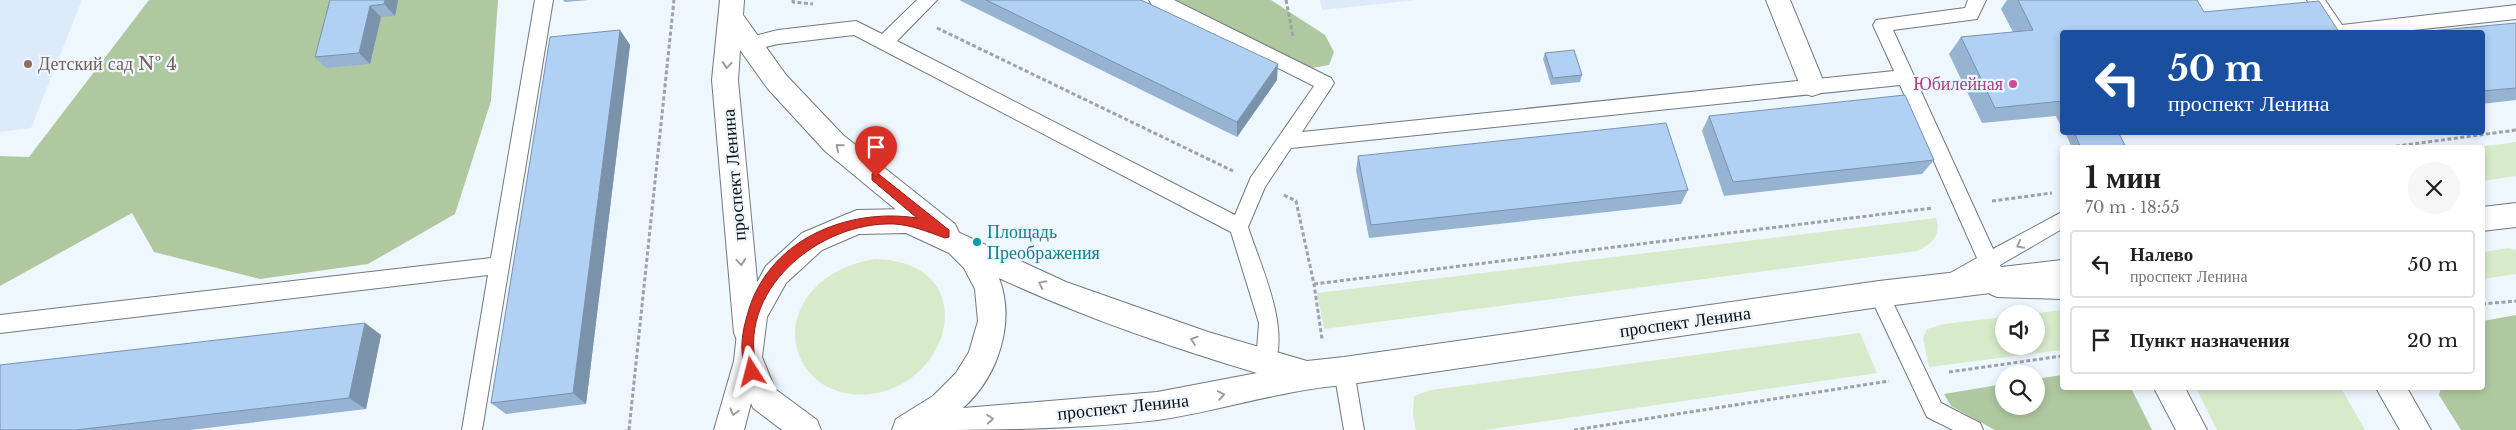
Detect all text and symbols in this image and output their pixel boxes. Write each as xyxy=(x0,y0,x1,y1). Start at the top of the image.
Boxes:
text: 50 m xyxy=(2168,47,2263,90)
icon: left xyxy=(2085,50,2150,115)
place label: Детский сад № 4 xyxy=(38,53,177,75)
marker: Детский сад № 4 xyxy=(22,58,34,70)
one-way arrow xyxy=(721,62,732,70)
place label: Юбилейная xyxy=(1913,73,2003,95)
marker: Юбилейная xyxy=(2007,78,2019,90)
text: проспект Ленина xyxy=(2168,90,2330,117)
street label: проспект Ленина xyxy=(717,108,751,242)
pin xyxy=(855,126,897,177)
icon: arrive xyxy=(862,133,890,161)
one-way arrow xyxy=(836,145,845,153)
text: 1 мин xyxy=(2085,159,2161,196)
button: close xyxy=(2408,162,2460,214)
text: 70 m · 18:55 xyxy=(2085,197,2180,217)
place label: Площадь Преображения xyxy=(987,221,1100,264)
marker: Площадь Преображения xyxy=(971,236,983,248)
one-way arrow xyxy=(2017,238,2026,248)
text: Налево xyxy=(2130,243,2193,266)
icon: left xyxy=(2087,250,2115,278)
text: 50 m xyxy=(2408,253,2458,276)
one-way arrow xyxy=(735,258,746,266)
text: проспект Ленина xyxy=(2130,266,2248,286)
one-way arrow xyxy=(1038,280,1047,290)
street label: проспект Ленина xyxy=(1618,302,1752,342)
map controls xyxy=(1995,305,2045,415)
button: sound xyxy=(1995,305,2045,355)
icon: arrive xyxy=(2087,326,2115,354)
text: Пункт назначения xyxy=(2130,329,2290,352)
text: 20 m xyxy=(2407,329,2458,352)
one-way arrow xyxy=(1190,336,1199,346)
position arrow xyxy=(725,345,777,397)
button: search xyxy=(1995,365,2045,415)
street label: проспект Ленина xyxy=(1056,389,1190,425)
one-way arrow xyxy=(1217,390,1225,400)
one-way arrow xyxy=(730,407,740,415)
one-way arrow xyxy=(986,414,994,425)

